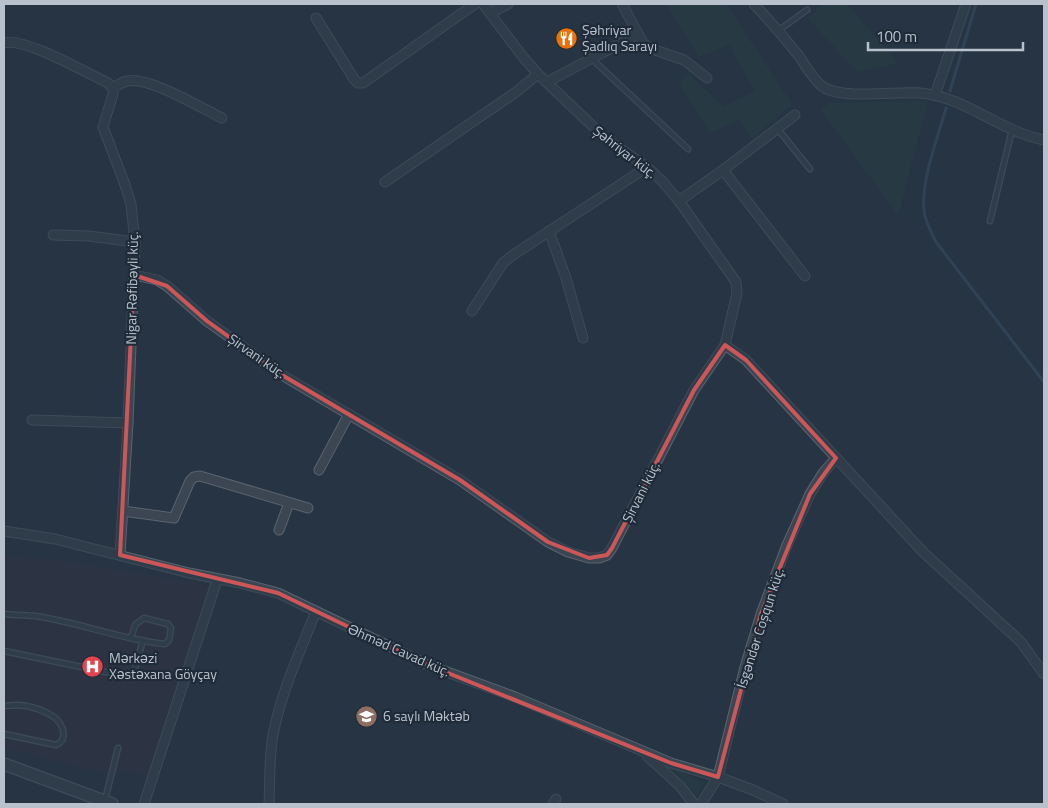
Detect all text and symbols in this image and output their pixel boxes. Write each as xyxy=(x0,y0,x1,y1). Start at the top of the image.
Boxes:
place label: Şəhriyar Şadlıq Sarayı xyxy=(582,19,657,56)
scale bar xyxy=(868,20,1023,52)
text: 100 m xyxy=(876,25,917,48)
restaurant icon: Şəhriyar Şadlıq Sarayı xyxy=(554,26,578,50)
street label: Şəhriyar küç. xyxy=(589,120,662,183)
street label: Nigar Rəfibəyli küç. xyxy=(120,231,143,345)
street label: Şirvani küç. xyxy=(224,328,290,383)
street label: Şirvani küç. xyxy=(616,458,665,526)
street label: İsgəndər Coşqun küç. xyxy=(730,565,789,691)
street label: Əhməd Cavad küç. xyxy=(345,618,454,682)
place label: Mərkəzi Xəstəxana Göyçay xyxy=(109,647,217,684)
hospital icon: Mərkəzi Xəstəxana Göyçay xyxy=(81,654,105,678)
school or university icon: 6 saylı Məktəb xyxy=(355,704,379,728)
place label: 6 saylı Məktəb xyxy=(383,705,470,726)

